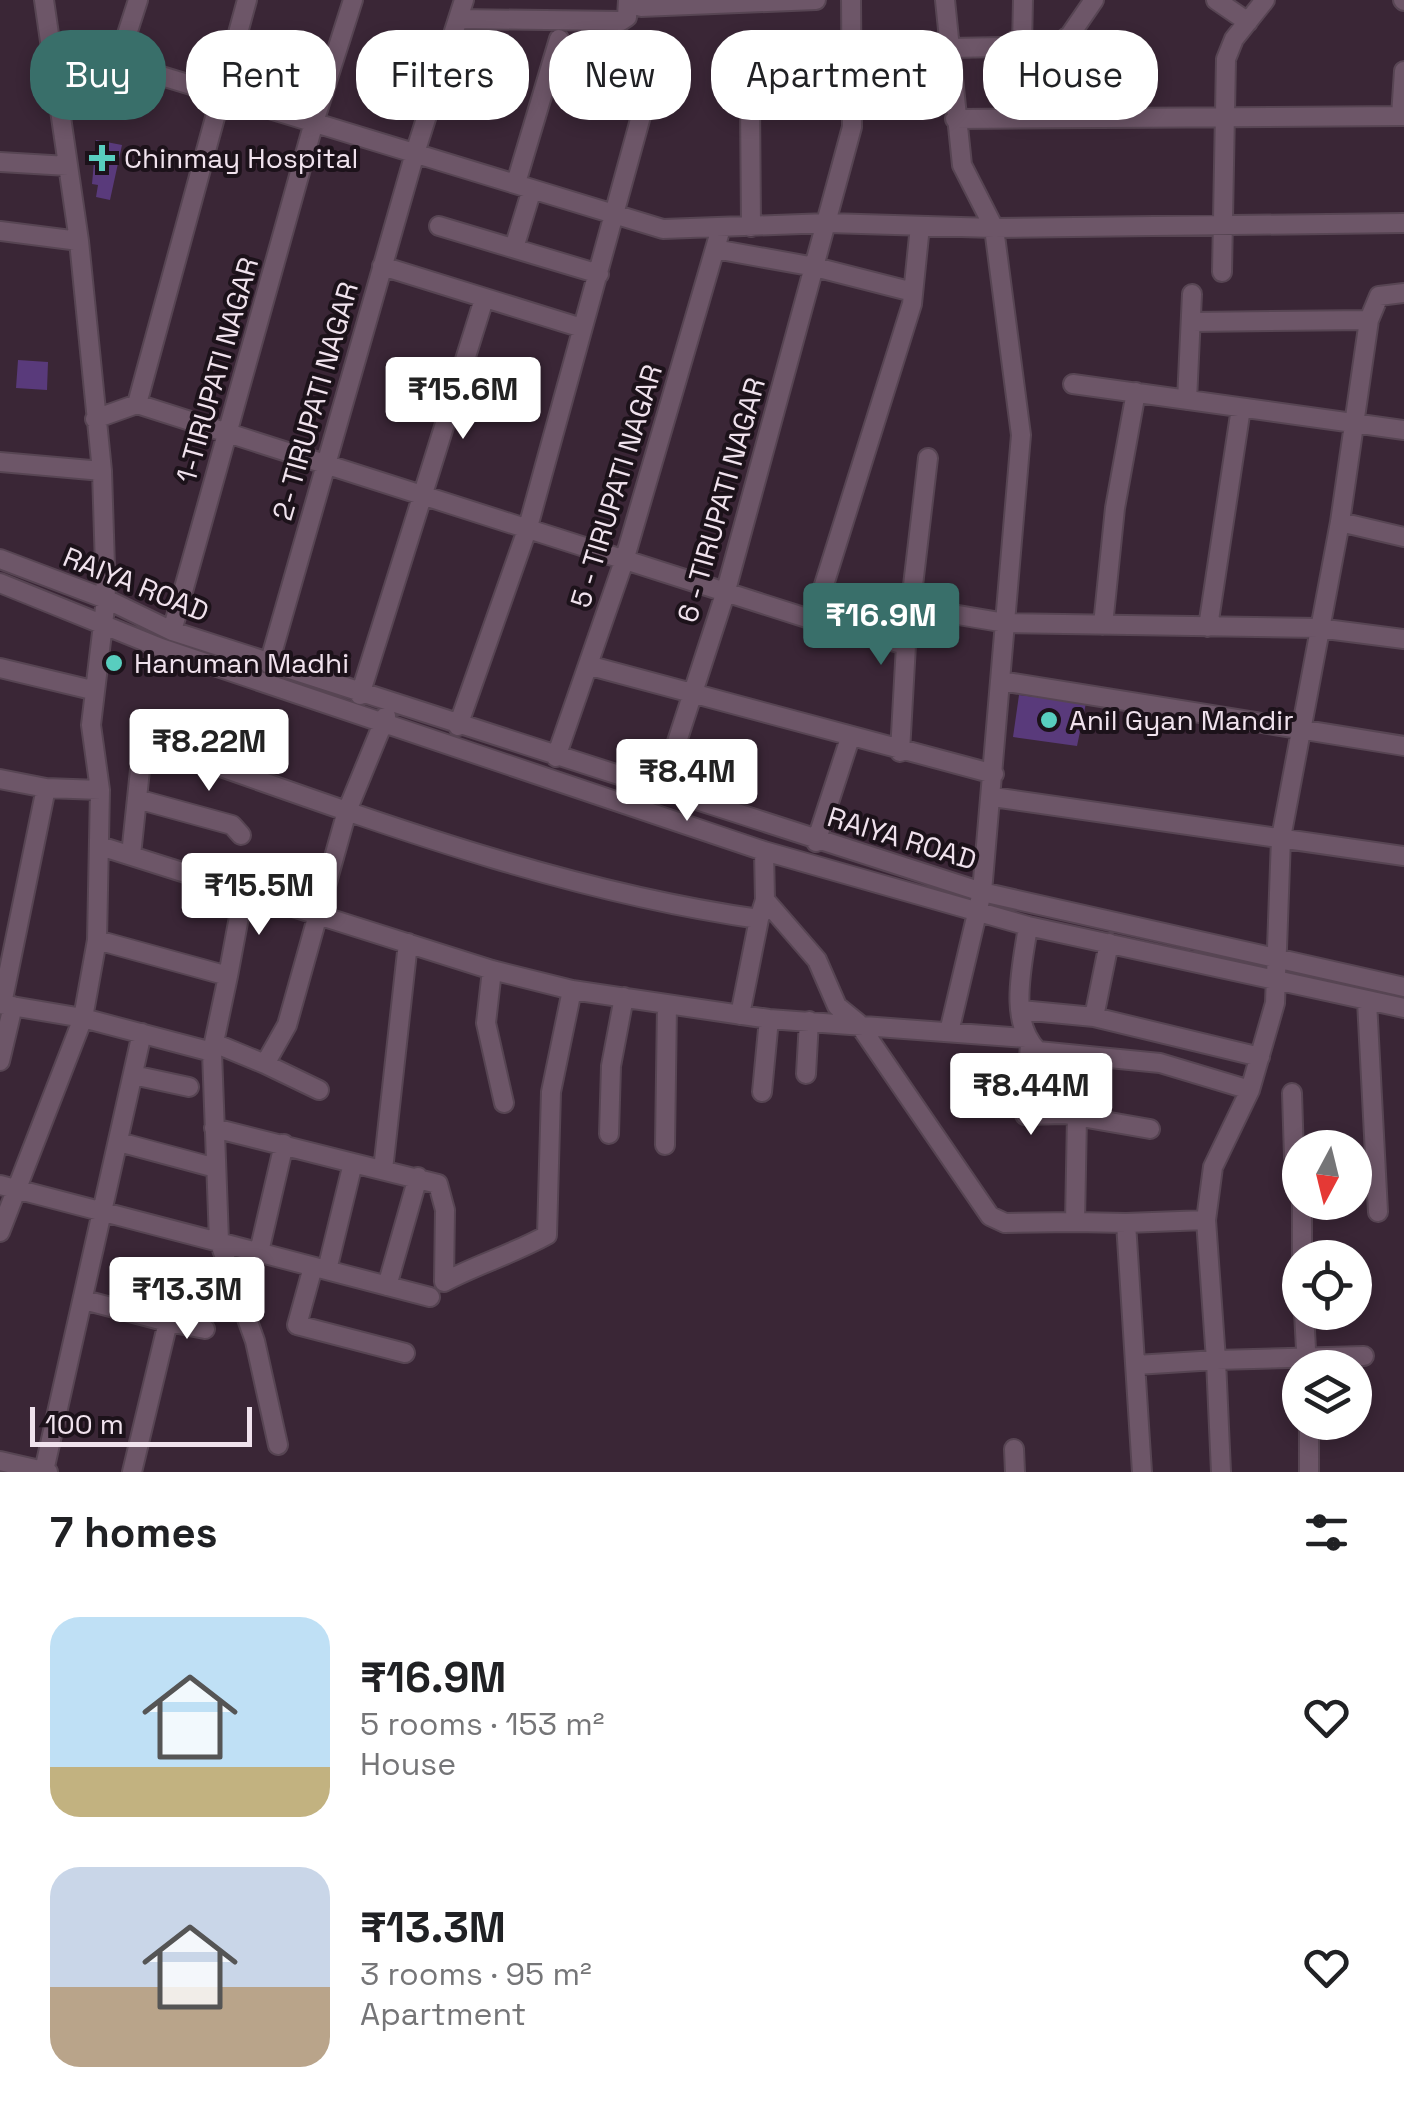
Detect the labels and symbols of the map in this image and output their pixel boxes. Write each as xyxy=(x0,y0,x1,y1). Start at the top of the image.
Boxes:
place label: Chinmay Hospital xyxy=(124,140,358,176)
marker: Chinmay Hospital xyxy=(89,145,115,171)
street label: 1-TIRUPATI NAGAR xyxy=(168,253,266,487)
street label: 2- TIRUPATI NAGAR xyxy=(264,278,366,524)
pin: ₹15.6M xyxy=(382,357,544,442)
street label: 5 - TIRUPATI NAGAR xyxy=(562,360,670,612)
street label: 6 - TIRUPATI NAGAR xyxy=(669,374,773,626)
street label: RAIYA ROAD xyxy=(58,538,214,630)
pin: ₹16.9M xyxy=(800,583,962,668)
place label: Hanuman Madhi xyxy=(134,645,349,681)
marker: Hanuman Madhi xyxy=(103,652,125,674)
place label: Anil Gyan Mandir xyxy=(1069,702,1294,738)
pin: ₹8.22M xyxy=(128,709,290,794)
marker: Anil Gyan Mandir xyxy=(1038,709,1060,731)
pin: ₹8.4M xyxy=(617,739,757,824)
street label: RAIYA ROAD xyxy=(823,798,981,878)
pin: ₹15.5M xyxy=(178,853,340,938)
pin: ₹8.44M xyxy=(950,1053,1112,1138)
north arrow xyxy=(1282,1130,1372,1220)
pin: ₹13.3M xyxy=(106,1257,268,1342)
scale bar xyxy=(30,1402,252,1446)

